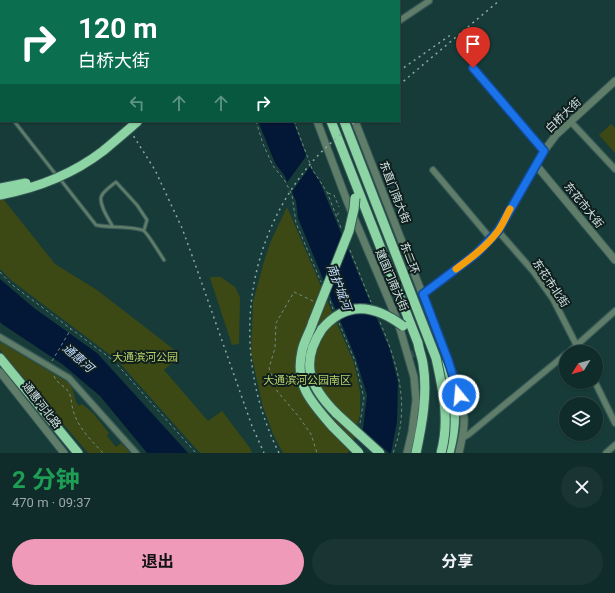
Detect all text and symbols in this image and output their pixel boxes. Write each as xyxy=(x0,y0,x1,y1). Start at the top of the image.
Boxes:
text: 120 m xyxy=(78,12,157,45)
icon: right xyxy=(12,16,64,68)
pin xyxy=(456,27,490,68)
icon: arrive xyxy=(462,33,484,55)
text: 白桥大街 xyxy=(78,50,150,71)
icon: left xyxy=(126,92,148,114)
icon: ahead xyxy=(168,92,190,114)
icon: ahead xyxy=(210,92,232,114)
icon: right xyxy=(252,92,274,114)
street label: 白桥大街 xyxy=(543,95,584,135)
street label: 东直门南大街 xyxy=(377,159,412,225)
street label: 东花市大街 xyxy=(561,180,606,231)
street label: 东二环 xyxy=(398,240,422,276)
street label: 建国门南大街 xyxy=(373,247,410,313)
street label: 东花市北街 xyxy=(530,257,571,310)
water label: 南护城河 xyxy=(324,262,355,314)
water label: 通惠河 xyxy=(60,341,98,376)
north arrow xyxy=(559,345,603,389)
map controls xyxy=(559,345,603,441)
park label: 大通滨河公园 xyxy=(112,351,178,364)
park label: 大通滨河公园南区 xyxy=(263,374,351,387)
position arrow xyxy=(438,374,480,416)
street label: 通惠河北路 xyxy=(20,380,64,431)
button: layers xyxy=(559,397,603,441)
text: 2 分钟 xyxy=(12,466,80,494)
button: close xyxy=(561,466,603,508)
text: 470 m · 09:37 xyxy=(12,495,91,510)
button: 退出 xyxy=(12,539,304,585)
button: 分享 xyxy=(312,539,603,585)

